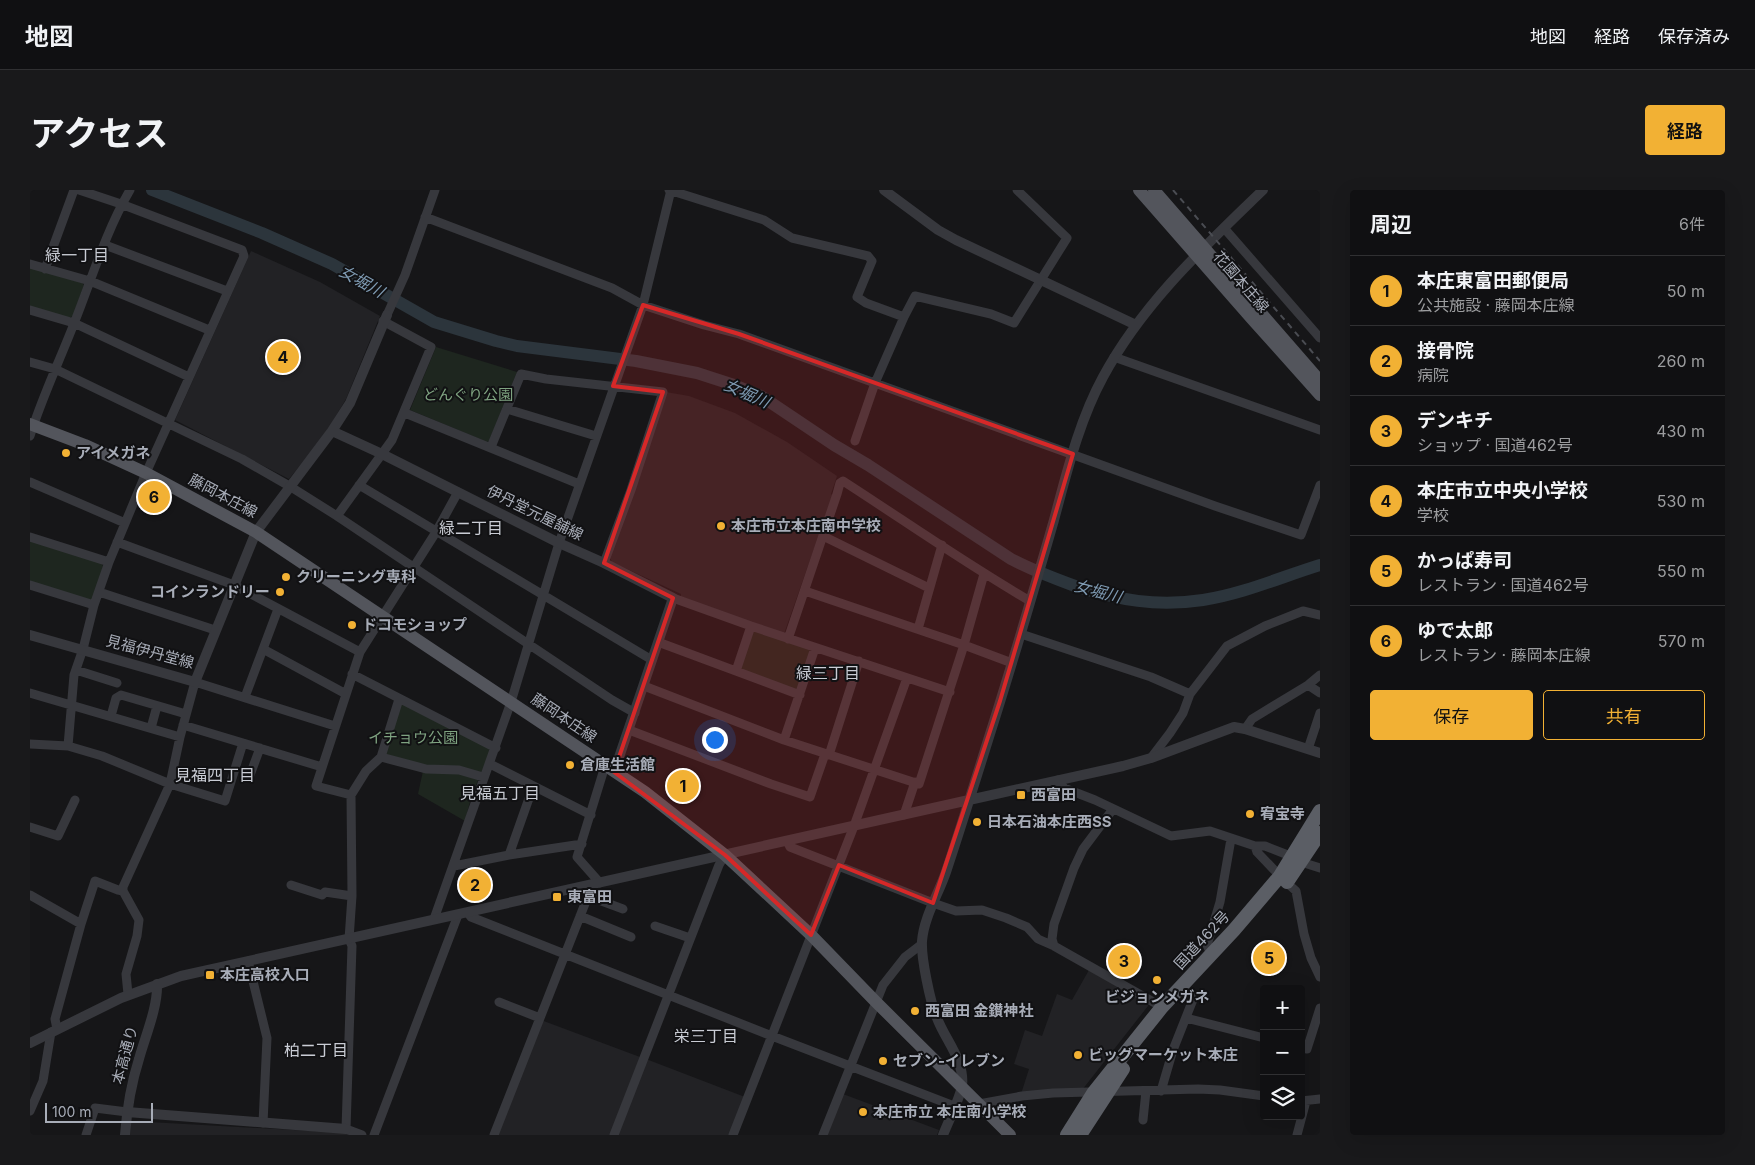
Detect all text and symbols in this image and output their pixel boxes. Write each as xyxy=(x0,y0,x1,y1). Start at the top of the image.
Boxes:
text: 地図 xyxy=(25,22,73,51)
text: 地図 xyxy=(1530,26,1566,47)
text: 経路 xyxy=(1594,26,1630,47)
text: 保存済み xyxy=(1658,26,1730,47)
button: 経路 xyxy=(1645,105,1725,155)
text: アクセス xyxy=(30,112,168,154)
text: 周辺 xyxy=(1370,212,1412,237)
text: 6件 xyxy=(1679,214,1705,234)
district label: 緑一丁目 xyxy=(45,245,109,265)
street label: 花園本庄線 xyxy=(1210,247,1273,316)
water label: 女堀川 xyxy=(336,261,390,302)
text: 本庄東富田郵便局 xyxy=(1417,269,1569,292)
text: 1 xyxy=(1383,281,1389,301)
text: 50 m xyxy=(1667,281,1705,301)
text: 公共施設 · 藤岡本庄線 xyxy=(1417,295,1575,315)
pin: 4 xyxy=(267,338,299,376)
text: 接骨院 xyxy=(1417,339,1474,362)
text: 2 xyxy=(1381,351,1391,371)
text: 260 m xyxy=(1657,351,1705,371)
text: 病院 xyxy=(1417,365,1449,385)
water label: 女堀川 xyxy=(721,374,775,413)
park label: どんぐり公園 xyxy=(423,385,513,404)
text: デンキチ xyxy=(1417,409,1493,432)
text: 3 xyxy=(1381,421,1391,441)
text: 430 m xyxy=(1656,421,1705,441)
text: ショップ · 国道462号 xyxy=(1417,435,1573,455)
place label: アイメガネ xyxy=(76,443,150,462)
marker: アイメガネ xyxy=(60,447,72,459)
street label: 藤岡本庄線 xyxy=(186,470,261,522)
pin: 6 xyxy=(138,478,170,516)
text: 本庄市立中央小学校 xyxy=(1417,479,1588,502)
street label: 伊丹堂元屋舗線 xyxy=(484,481,587,544)
text: 4 xyxy=(1381,491,1391,511)
text: 530 m xyxy=(1657,491,1705,511)
text: 学校 xyxy=(1417,505,1449,525)
place label: 本庄市立本庄南中学校 xyxy=(731,516,881,535)
district label: 緑二丁目 xyxy=(439,518,503,538)
marker: 本庄市立本庄南中学校 xyxy=(715,520,727,532)
text: かっぱ寿司 xyxy=(1417,549,1512,572)
text: 5 xyxy=(1381,561,1391,581)
text: 550 m xyxy=(1657,561,1705,581)
place label: クリーニング専科 xyxy=(296,567,416,586)
marker: クリーニング専科 xyxy=(280,571,292,583)
water label: 女堀川 xyxy=(1072,575,1126,607)
text: レストラン · 国道462号 xyxy=(1417,575,1589,595)
place label: コインランドリー xyxy=(150,582,270,601)
marker: コインランドリー xyxy=(274,586,286,598)
place label: ドコモショップ xyxy=(362,615,467,634)
marker: ドコモショップ xyxy=(346,619,358,631)
text: ゆで太郎 xyxy=(1417,619,1493,642)
street label: 見福伊丹堂線 xyxy=(104,631,196,672)
text: 6 xyxy=(1381,631,1391,651)
text: 570 m xyxy=(1658,631,1705,651)
text: レストラン · 藤岡本庄線 xyxy=(1417,645,1591,665)
district label: 緑三丁目 xyxy=(796,663,860,683)
street label: 藤岡本庄線 xyxy=(528,689,601,746)
button: 保存 xyxy=(1370,690,1533,740)
button: 共有 xyxy=(1543,690,1705,740)
your location xyxy=(702,727,728,753)
park label: イチョウ公園 xyxy=(368,728,458,747)
place label: 倉庫生活館 xyxy=(580,755,655,774)
marker: 倉庫生活館 xyxy=(564,759,576,771)
district label: 見福四丁目 xyxy=(175,765,255,785)
pin: 1 xyxy=(667,767,699,805)
district label: 見福五丁目 xyxy=(460,783,540,803)
place label: 西富田 xyxy=(1031,785,1076,804)
marker: 西富田 xyxy=(1015,789,1027,801)
place label: 宥宝寺 xyxy=(1260,804,1305,823)
marker: 宥宝寺 xyxy=(1244,808,1256,820)
place label: 日本石油本庄西SS xyxy=(987,812,1112,831)
marker: 日本石油本庄西SS xyxy=(971,816,983,828)
pin: 2 xyxy=(459,866,491,904)
place label: 東富田 xyxy=(567,887,612,906)
marker: 東富田 xyxy=(551,891,563,903)
street label: 国道462号 xyxy=(1170,906,1234,973)
pin: 5 xyxy=(1253,939,1285,977)
pin: 3 xyxy=(1108,942,1140,980)
place label: 本庄高校入口 xyxy=(220,965,310,984)
marker: 本庄高校入口 xyxy=(204,969,216,981)
marker: ビジョンメガネ xyxy=(1151,974,1163,986)
map controls xyxy=(1260,985,1305,1120)
button: + xyxy=(1260,985,1305,1030)
place label: ビジョンメガネ xyxy=(1105,987,1209,1006)
place label: 西富田 金鑚神社 xyxy=(925,1001,1034,1020)
marker: 西富田 金鑚神社 xyxy=(909,1005,921,1017)
street label: 本高通り xyxy=(108,1023,141,1086)
district label: 栄三丁目 xyxy=(674,1026,738,1046)
button: − xyxy=(1260,1030,1305,1075)
district label: 柏二丁目 xyxy=(284,1040,348,1060)
place label: ビッグマーケット本庄 xyxy=(1088,1045,1238,1064)
marker: ビッグマーケット本庄 xyxy=(1072,1049,1084,1061)
place label: セブン-イレブン xyxy=(893,1051,1005,1070)
marker: セブン-イレブン xyxy=(877,1055,889,1067)
button: layers xyxy=(1260,1075,1305,1120)
scale bar xyxy=(45,1100,152,1123)
place label: 本庄市立 本庄南小学校 xyxy=(873,1102,1027,1121)
text: 100 m xyxy=(52,1103,92,1120)
marker: 本庄市立 本庄南小学校 xyxy=(857,1106,869,1118)

